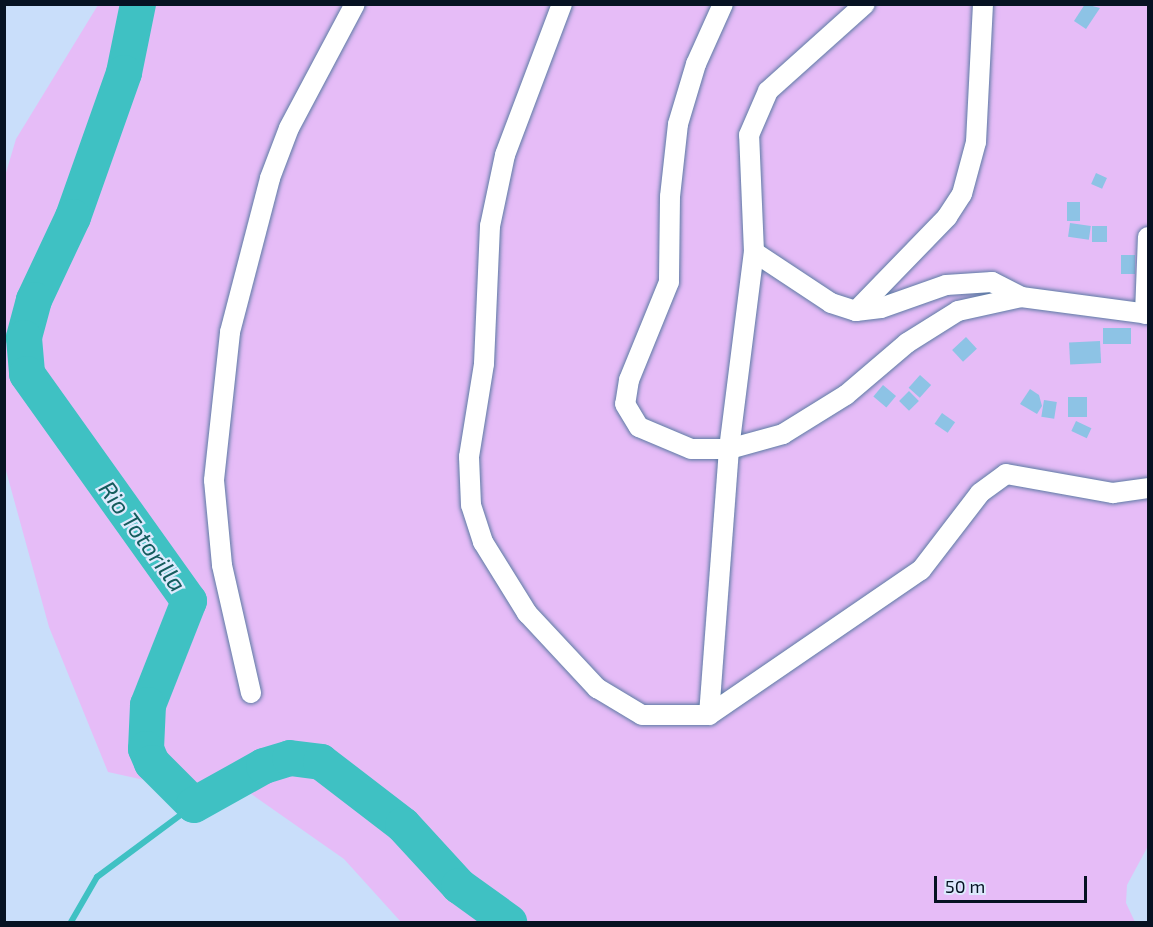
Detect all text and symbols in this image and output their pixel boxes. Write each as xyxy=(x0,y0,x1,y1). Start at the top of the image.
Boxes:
water label: Rio Totorilla xyxy=(93,475,193,597)
scale bar xyxy=(937,864,1090,902)
text: 50 m xyxy=(945,875,985,897)

